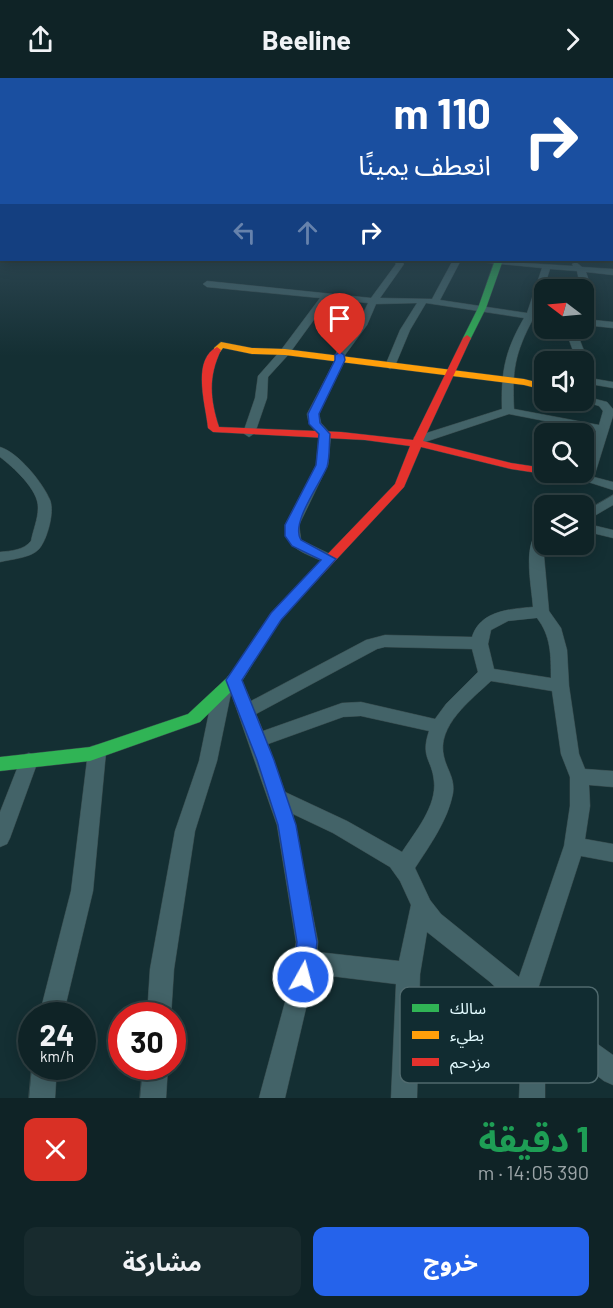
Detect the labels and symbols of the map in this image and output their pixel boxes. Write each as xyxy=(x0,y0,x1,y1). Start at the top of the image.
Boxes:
north arrow xyxy=(534,279,594,339)
pin xyxy=(314,293,365,355)
position arrow xyxy=(271,945,335,1009)
legend xyxy=(400,987,598,1083)
text: سالك xyxy=(450,998,486,1017)
speed limit sign: 30 xyxy=(108,1002,186,1080)
text: بطيء xyxy=(450,1025,484,1048)
text: مزدحم xyxy=(450,1052,490,1075)

